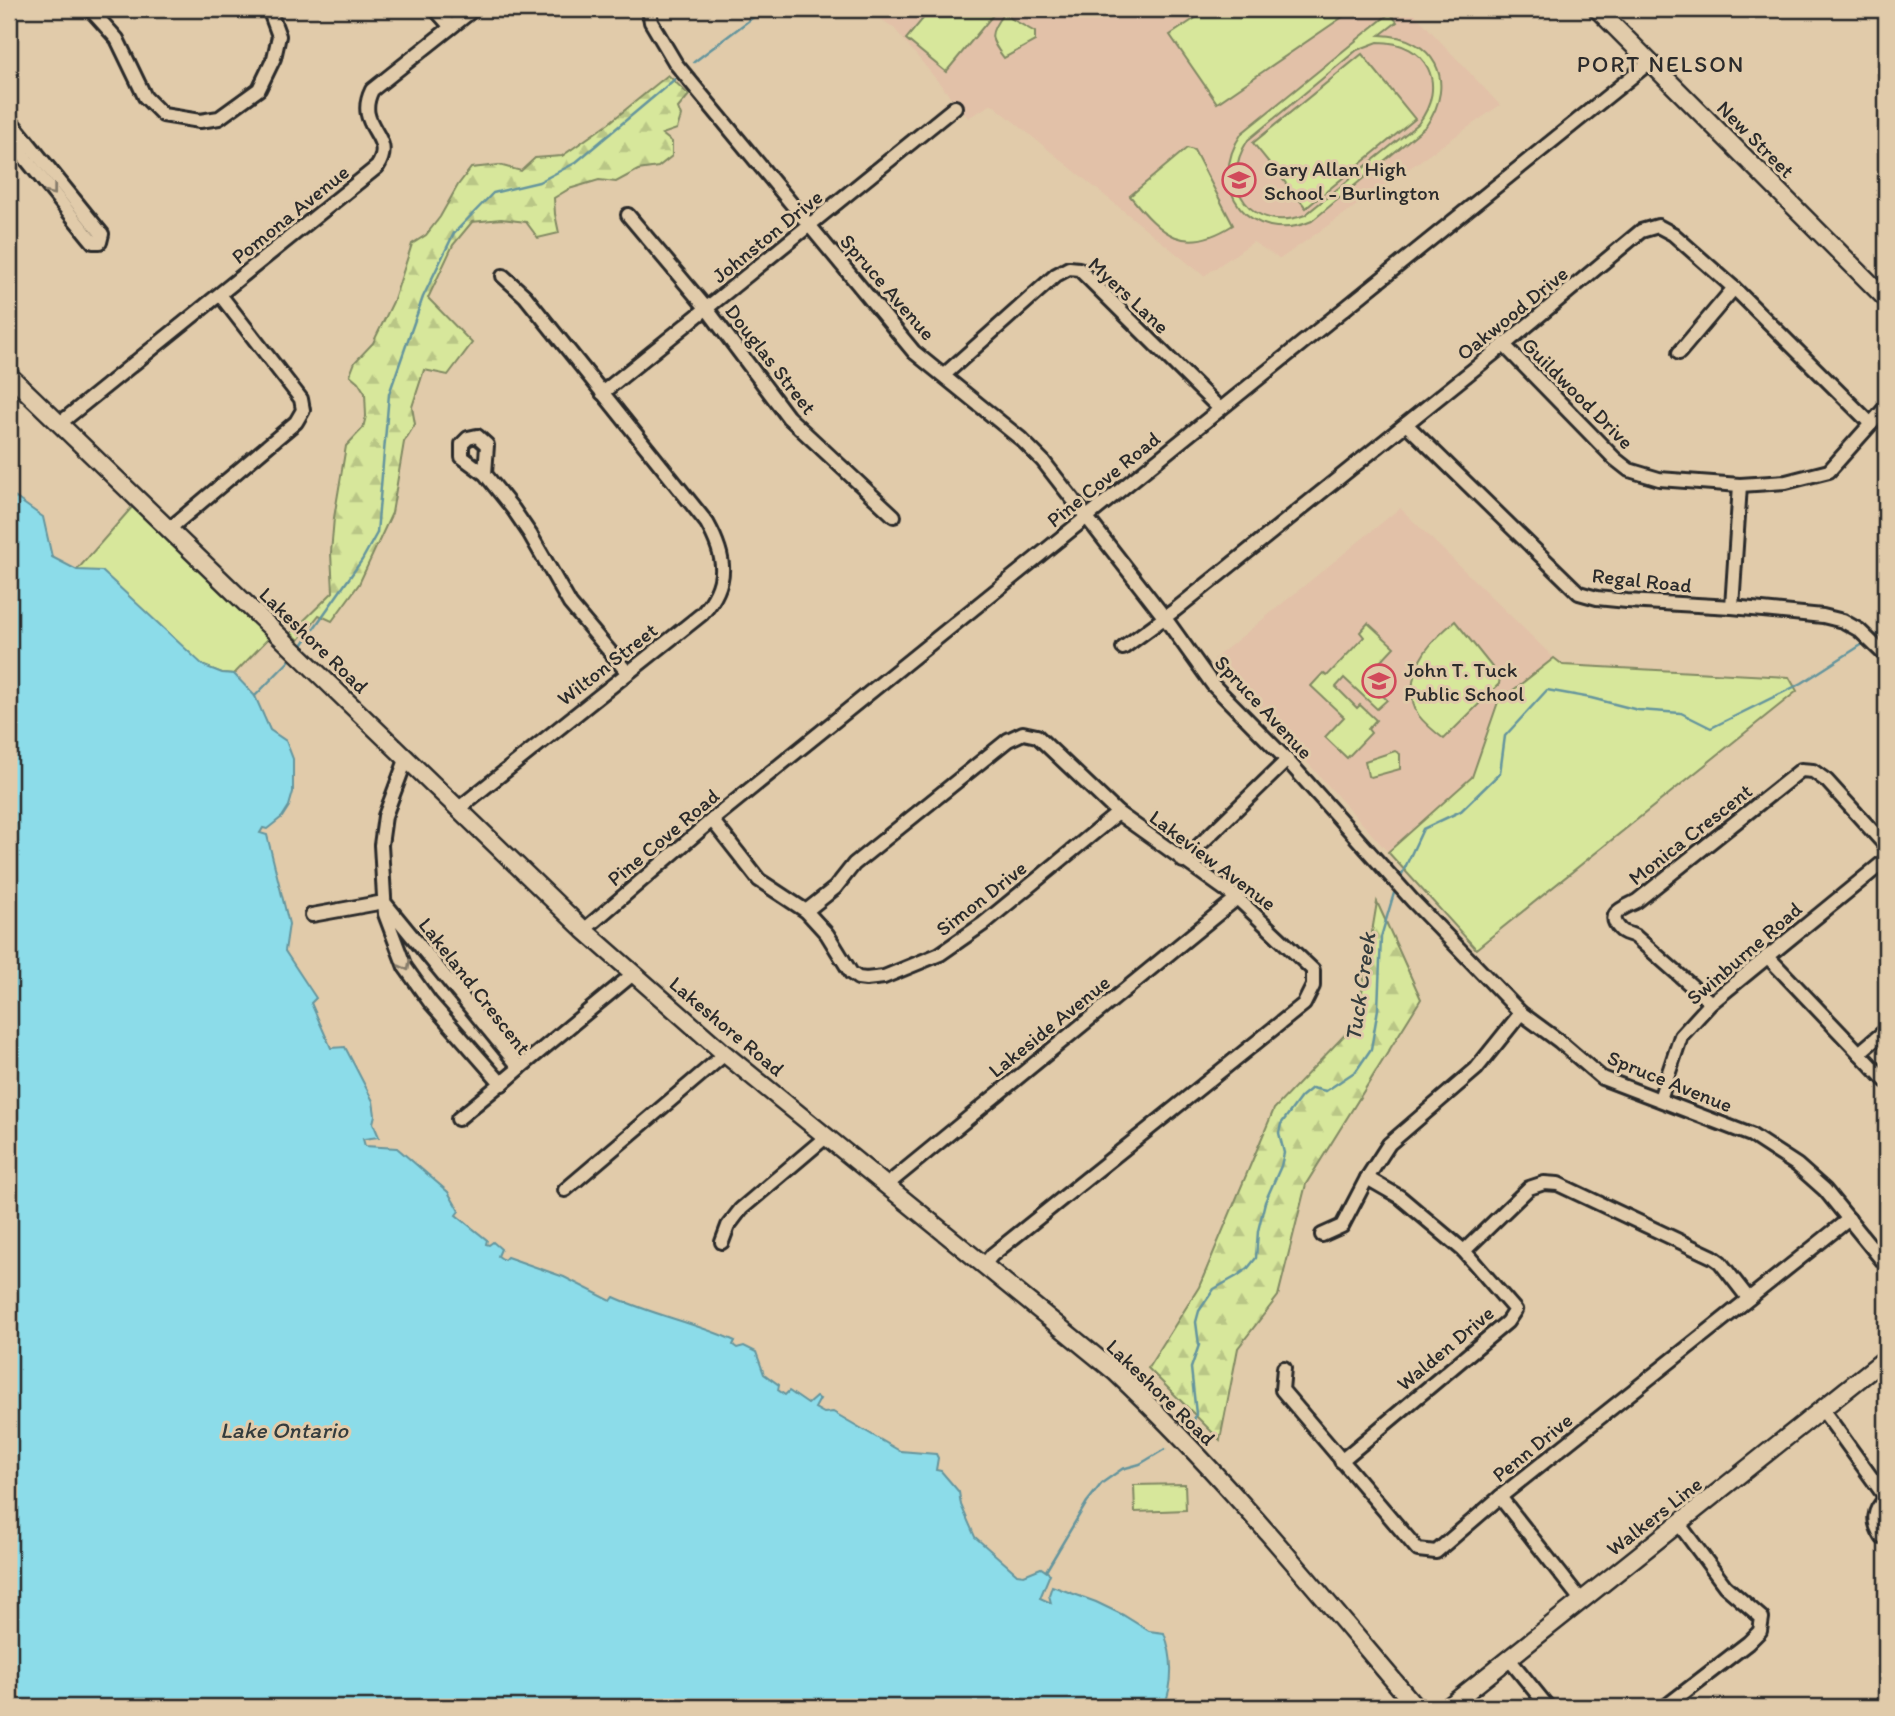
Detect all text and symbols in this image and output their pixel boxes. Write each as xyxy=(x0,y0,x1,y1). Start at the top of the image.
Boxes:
district label: PORT NELSON xyxy=(1577,50,1745,78)
street label: New Street xyxy=(1712,95,1800,183)
place label: Gary Allan High School - Burlington xyxy=(1264,156,1440,205)
street label: Pomona Avenue xyxy=(226,159,354,269)
school or university icon: Gary Allan High School - Burlington xyxy=(1220,161,1258,199)
one-way arrow xyxy=(43,183,56,195)
street label: Johnston Drive xyxy=(707,184,827,288)
street label: Spruce Avenue xyxy=(835,229,941,345)
street label: Myers Lane xyxy=(1083,251,1175,339)
street label: Oakwood Drive xyxy=(1451,260,1573,365)
street label: Douglas Street xyxy=(720,299,822,419)
street label: Guildwood Drive xyxy=(1517,332,1639,454)
street label: Pine Cove Road xyxy=(1041,425,1165,532)
street label: Regal Road xyxy=(1591,562,1694,598)
street label: Lakeshore Road xyxy=(254,582,374,698)
street label: Wilton Street xyxy=(552,617,662,711)
street label: Spruce Avenue xyxy=(1210,650,1318,764)
place label: John T. Tuck Public School xyxy=(1404,657,1524,706)
school or university icon: John T. Tuck Public School xyxy=(1360,662,1398,700)
street label: Monica Crescent xyxy=(1623,778,1757,890)
street label: Pine Cove Road xyxy=(602,783,725,891)
street label: Lakeview Avenue xyxy=(1145,804,1281,916)
street label: Simon Drive xyxy=(931,855,1031,941)
street label: Swinburne Road xyxy=(1681,896,1807,1010)
street label: Lakeland Crescent xyxy=(414,912,536,1060)
water label: Tuck Creek xyxy=(1339,930,1382,1043)
one-way arrow xyxy=(398,959,412,971)
street label: Lakeside Avenue xyxy=(983,969,1115,1083)
street label: Lakeshore Road xyxy=(665,971,789,1081)
street label: Spruce Avenue xyxy=(1604,1045,1736,1117)
street label: Walden Drive xyxy=(1391,1300,1499,1396)
street label: Lakeshore Road xyxy=(1101,1334,1221,1450)
street label: Penn Drive xyxy=(1487,1407,1577,1487)
water label: Lake Ontario xyxy=(220,1416,349,1444)
street label: Walkers Line xyxy=(1601,1471,1707,1561)

